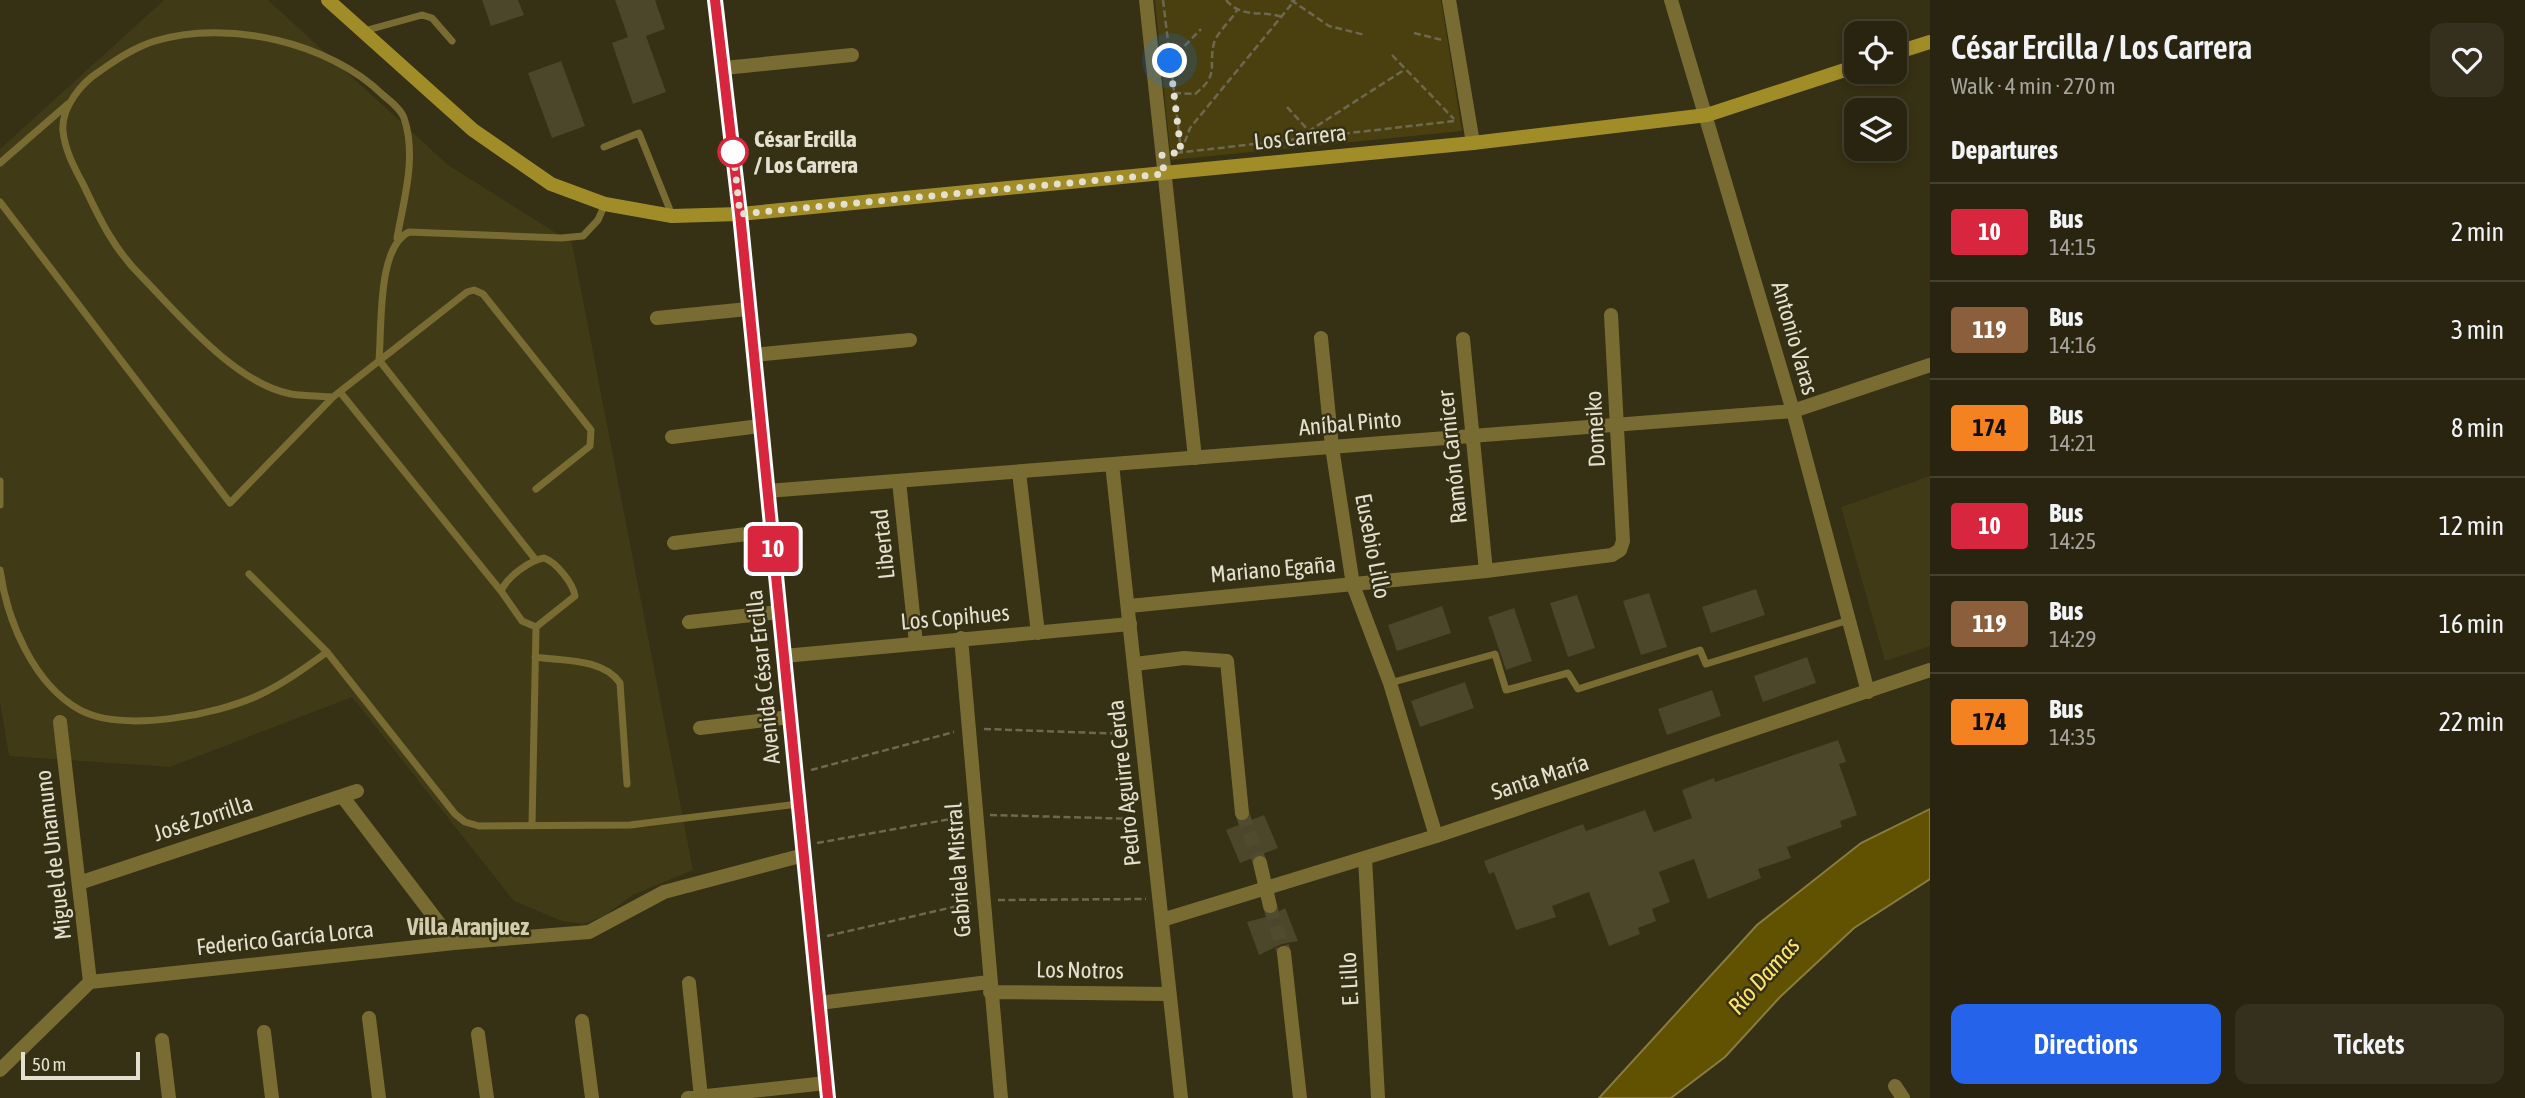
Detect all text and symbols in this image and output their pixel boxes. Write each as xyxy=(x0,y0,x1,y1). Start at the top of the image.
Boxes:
map controls xyxy=(1844,21,1907,161)
button: locate xyxy=(1844,21,1907,84)
button: heart xyxy=(2430,23,2504,97)
text: César Ercilla / Los Carrera xyxy=(1951,28,2252,66)
your location xyxy=(1152,43,1187,78)
text: Walk · 4 min · 270 m xyxy=(1951,73,2115,99)
button: layers xyxy=(1844,98,1907,161)
street label: Los Carrera xyxy=(1252,119,1348,155)
place label: César Ercilla / Los Carrera xyxy=(754,126,858,178)
text: Departures xyxy=(1951,135,2058,165)
marker: César Ercilla / Los Carrera xyxy=(718,137,748,167)
text: Bus xyxy=(2049,204,2083,234)
text: 2 min xyxy=(2451,217,2504,247)
text: 10 xyxy=(1978,218,2001,245)
text: 14:15 xyxy=(2049,234,2096,260)
street label: Antonio Varas xyxy=(1766,278,1824,398)
text: Bus xyxy=(2049,302,2083,332)
text: 3 min xyxy=(2451,315,2504,345)
text: 119 xyxy=(1973,316,2006,343)
text: 14:16 xyxy=(2049,332,2096,358)
street label: Ramón Carnicer xyxy=(1432,388,1472,525)
street label: Domeiko xyxy=(1580,390,1610,468)
text: Bus xyxy=(2049,400,2083,430)
street label: Aníbal Pinto xyxy=(1298,406,1402,440)
text: 8 min xyxy=(2451,413,2504,443)
text: 174 xyxy=(1973,414,2006,441)
text: 14:21 xyxy=(2049,430,2096,456)
street label: Eusebio Lillo xyxy=(1350,491,1396,601)
text: Bus xyxy=(2049,498,2083,528)
street label: Libertad xyxy=(866,508,900,580)
text: 12 min xyxy=(2439,511,2504,541)
text: 10 xyxy=(1978,512,2001,539)
line badge: 10 xyxy=(742,526,804,572)
text: 14:25 xyxy=(2049,528,2096,554)
text: 10 xyxy=(762,535,784,562)
street label: Mariano Egaña xyxy=(1209,551,1337,587)
street label: Avenida César Ercilla xyxy=(741,589,785,765)
text: Bus xyxy=(2049,596,2083,626)
street label: Los Copihues xyxy=(899,599,1011,635)
text: 16 min xyxy=(2439,609,2504,639)
text: 119 xyxy=(1973,610,2006,637)
text: 14:29 xyxy=(2049,626,2096,652)
text: Bus xyxy=(2049,694,2083,724)
street label: Pedro Aguirre Cerda xyxy=(1102,699,1146,867)
text: 22 min xyxy=(2439,707,2504,737)
text: 174 xyxy=(1973,708,2006,735)
text: 14:35 xyxy=(2049,724,2096,750)
street label: Santa María xyxy=(1488,749,1592,805)
street label: Miguel de Unamuno xyxy=(30,769,76,941)
street label: José Zorrilla xyxy=(150,790,256,846)
street label: Gabriela Mistral xyxy=(940,802,976,938)
district label: Villa Aranjuez xyxy=(406,913,529,940)
street label: Federico García Lorca xyxy=(195,916,375,960)
water label: Río Damas xyxy=(1722,932,1805,1019)
street label: E. Lillo xyxy=(1335,951,1363,1007)
street label: Los Notros xyxy=(1036,956,1124,984)
button: Directions xyxy=(1951,1004,2221,1084)
button: Tickets xyxy=(2235,1004,2504,1084)
scale bar xyxy=(21,1049,140,1081)
text: 50 m xyxy=(32,1053,66,1075)

